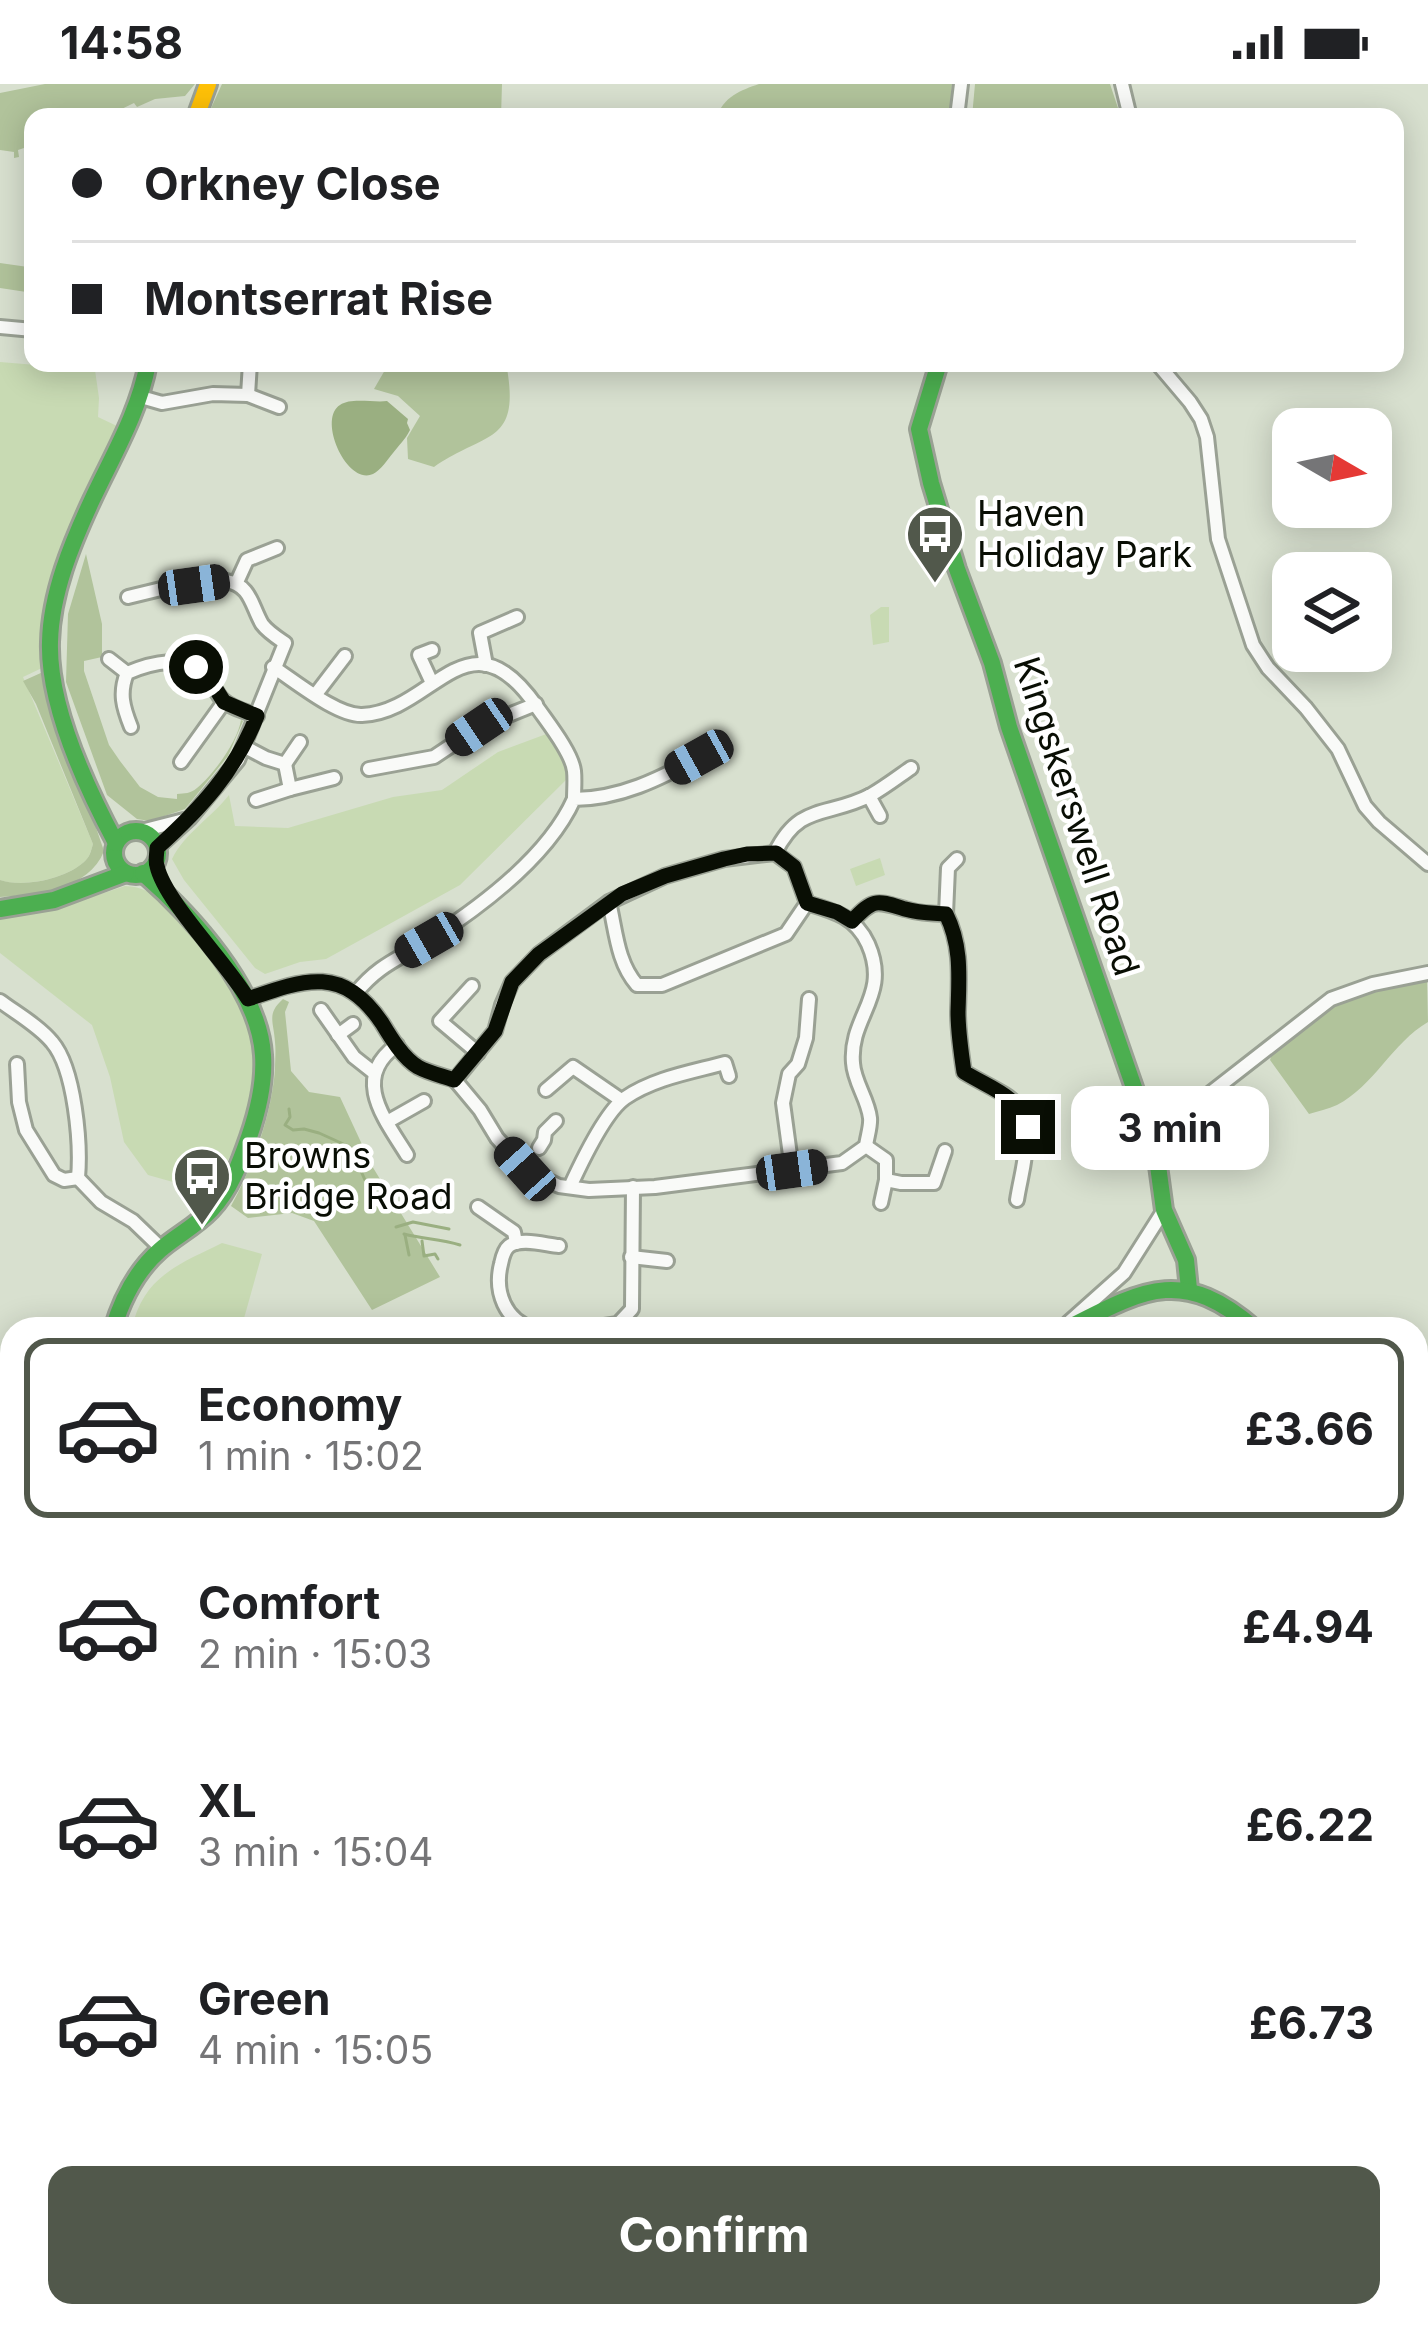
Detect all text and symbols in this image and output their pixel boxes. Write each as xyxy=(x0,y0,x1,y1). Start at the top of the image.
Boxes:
text: 14:58 xyxy=(60,15,183,70)
text: Orkney Close xyxy=(144,156,441,211)
text: Montserrat Rise xyxy=(144,271,493,326)
north arrow xyxy=(1272,408,1392,528)
map controls xyxy=(1272,408,1392,672)
place label: Haven Holiday Park xyxy=(977,491,1192,576)
bus stop icon: Haven Holiday Park xyxy=(904,503,966,585)
button: layers xyxy=(1272,552,1392,672)
car xyxy=(156,562,232,608)
route start xyxy=(169,640,223,694)
street label: Kingskerswell Road xyxy=(1005,651,1149,981)
car xyxy=(439,692,519,762)
car xyxy=(659,724,739,790)
car xyxy=(389,906,469,974)
callout: 3 min xyxy=(1070,1085,1268,1169)
route end xyxy=(1001,1100,1055,1154)
text: 3 min xyxy=(1118,1104,1222,1151)
car xyxy=(488,1130,562,1208)
place label: Browns Bridge Road xyxy=(244,1133,452,1218)
bus stop icon: Browns Bridge Road xyxy=(171,1145,233,1227)
car xyxy=(754,1147,830,1193)
icon: car xyxy=(54,1374,162,1482)
text: Economy xyxy=(198,1377,402,1432)
text: £3.66 xyxy=(1245,1401,1374,1456)
text: 1 min · 15:02 xyxy=(198,1432,424,1479)
icon: car xyxy=(54,1572,162,1680)
text: Comfort xyxy=(198,1575,380,1630)
text: £4.94 xyxy=(1242,1599,1374,1654)
text: 2 min · 15:03 xyxy=(198,1630,432,1677)
icon: car xyxy=(54,1770,162,1878)
text: XL xyxy=(198,1773,257,1828)
text: £6.22 xyxy=(1246,1797,1374,1852)
text: 3 min · 15:04 xyxy=(198,1828,434,1875)
icon: car xyxy=(54,1968,162,2076)
text: Green xyxy=(198,1971,331,2026)
text: £6.73 xyxy=(1249,1995,1374,2050)
text: 4 min · 15:05 xyxy=(198,2026,433,2073)
button: Confirm xyxy=(48,2166,1380,2304)

